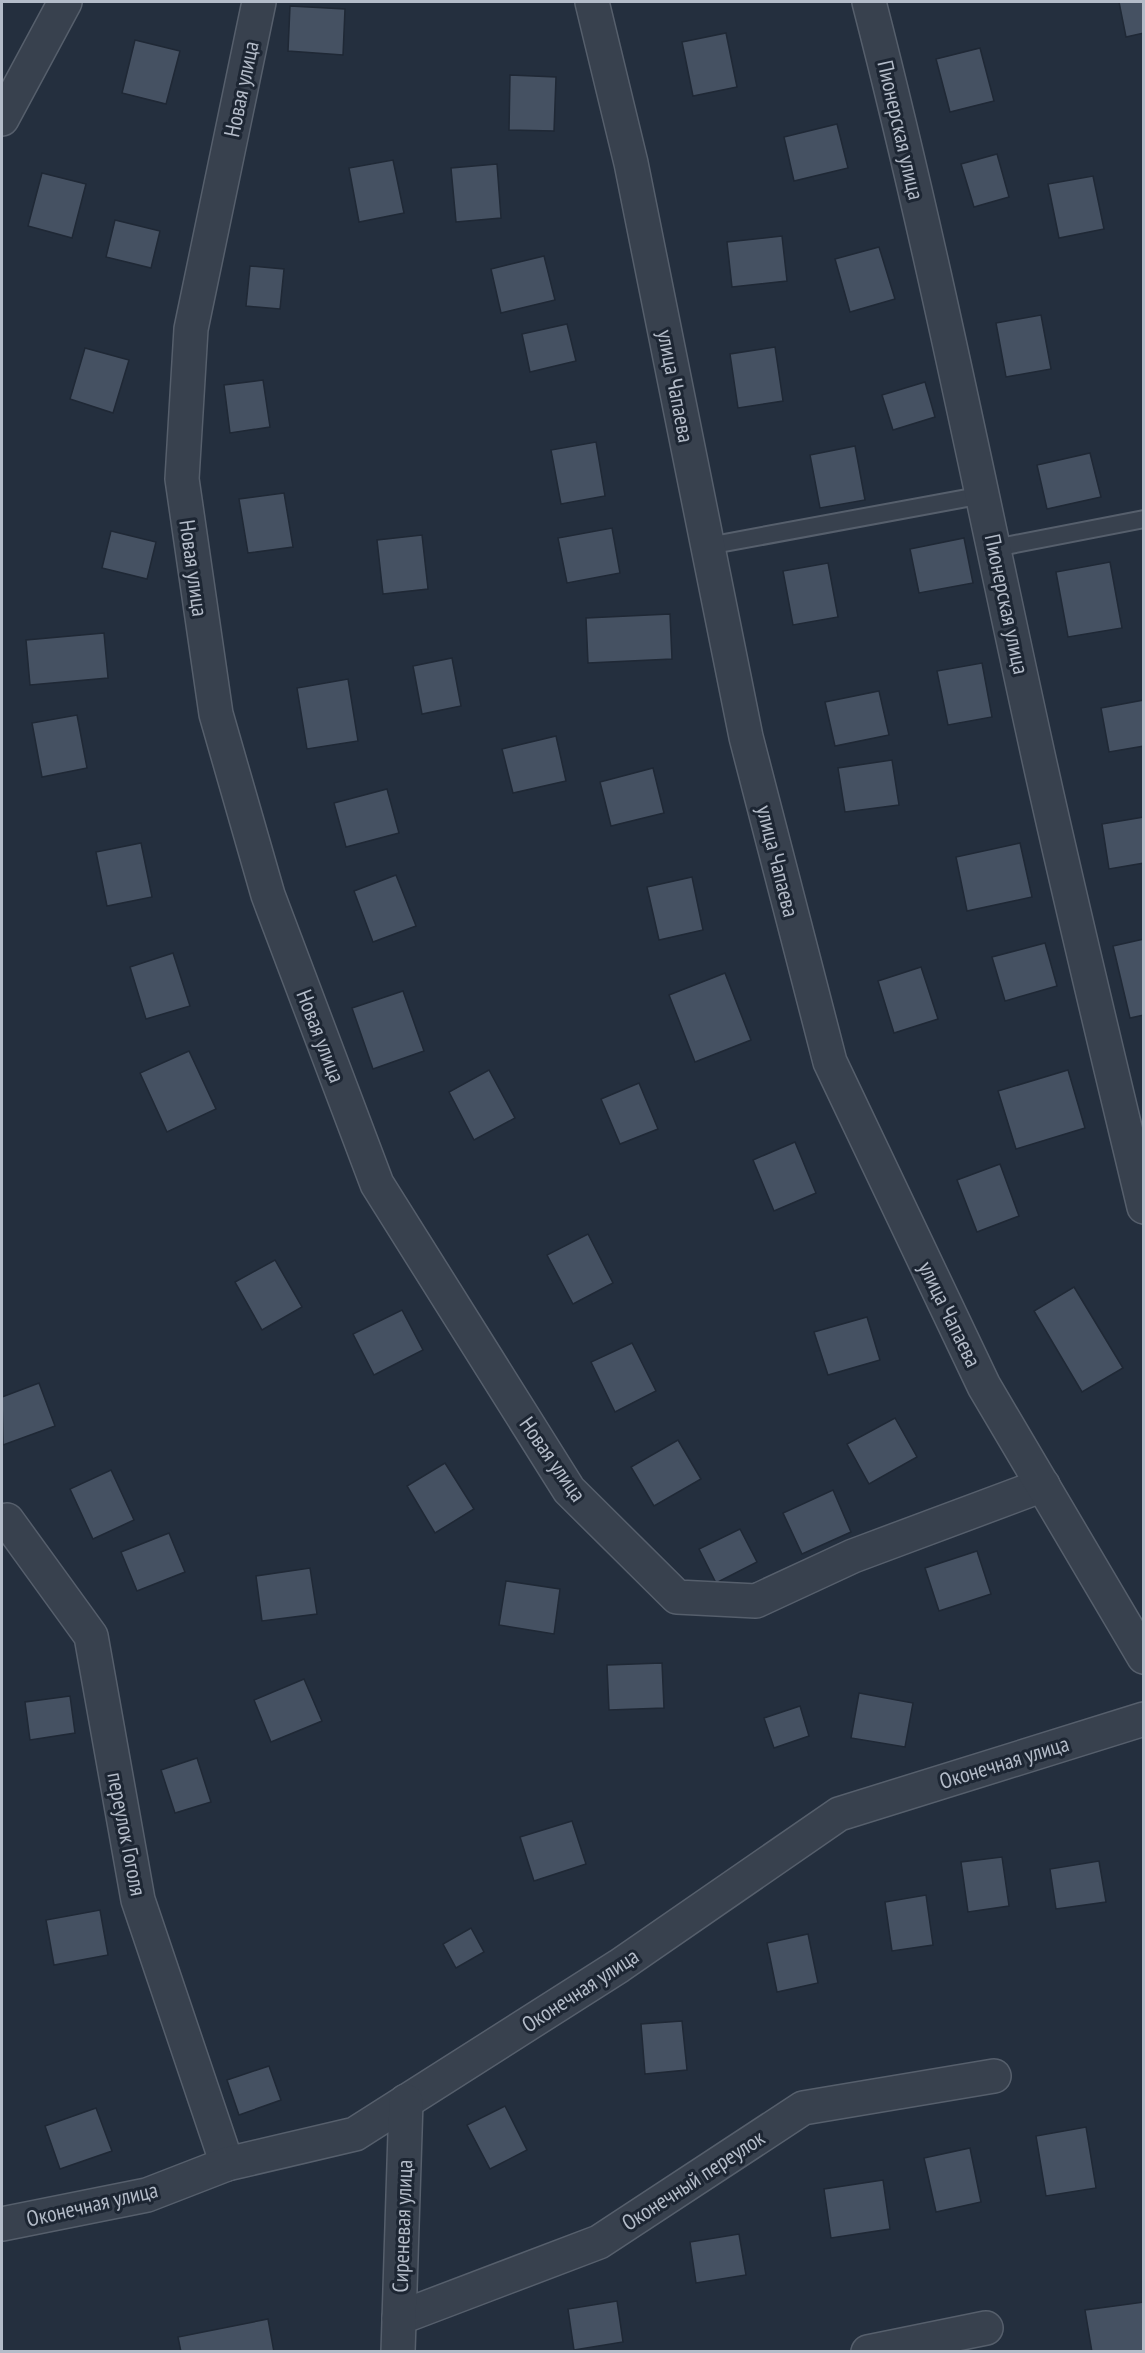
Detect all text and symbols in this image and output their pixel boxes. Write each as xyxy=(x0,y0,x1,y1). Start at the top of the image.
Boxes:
street label: Новая улица xyxy=(217,39,265,139)
street label: Пионерская улица xyxy=(871,58,931,202)
street label: улица Чапаева xyxy=(651,327,701,445)
street label: Новая улица xyxy=(173,518,215,618)
street label: Пионерская улица xyxy=(979,532,1035,676)
street label: улица Чапаева xyxy=(751,802,805,920)
street label: Новая улица xyxy=(291,986,351,1086)
street label: улица Чапаева xyxy=(912,1256,988,1372)
street label: Новая улица xyxy=(514,1411,592,1507)
street label: Оконечная улица xyxy=(936,1729,1072,1795)
street label: переулок Гоголя xyxy=(101,1770,153,1898)
street label: Оконечная улица xyxy=(516,1942,644,2038)
street label: Оконечный переулок xyxy=(616,2123,770,2237)
street label: Сиреневая улица xyxy=(386,2159,418,2293)
street label: Оконечная улица xyxy=(24,2175,160,2233)

